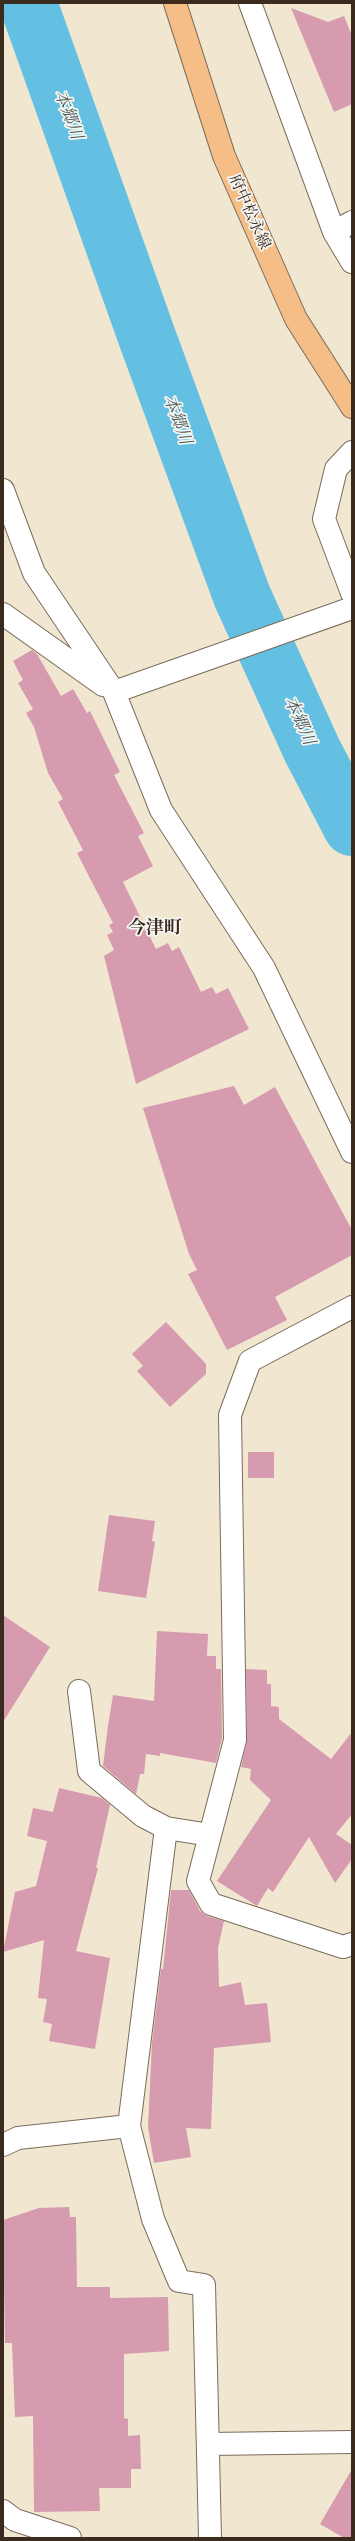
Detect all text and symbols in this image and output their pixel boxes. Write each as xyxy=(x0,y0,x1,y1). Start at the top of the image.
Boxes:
water label: 本郷川 xyxy=(50,88,86,142)
street label: 府中松永線 xyxy=(224,172,274,252)
water label: 本郷川 xyxy=(159,393,195,447)
water label: 本郷川 xyxy=(279,694,319,748)
district label: 今津町 xyxy=(128,917,182,939)

